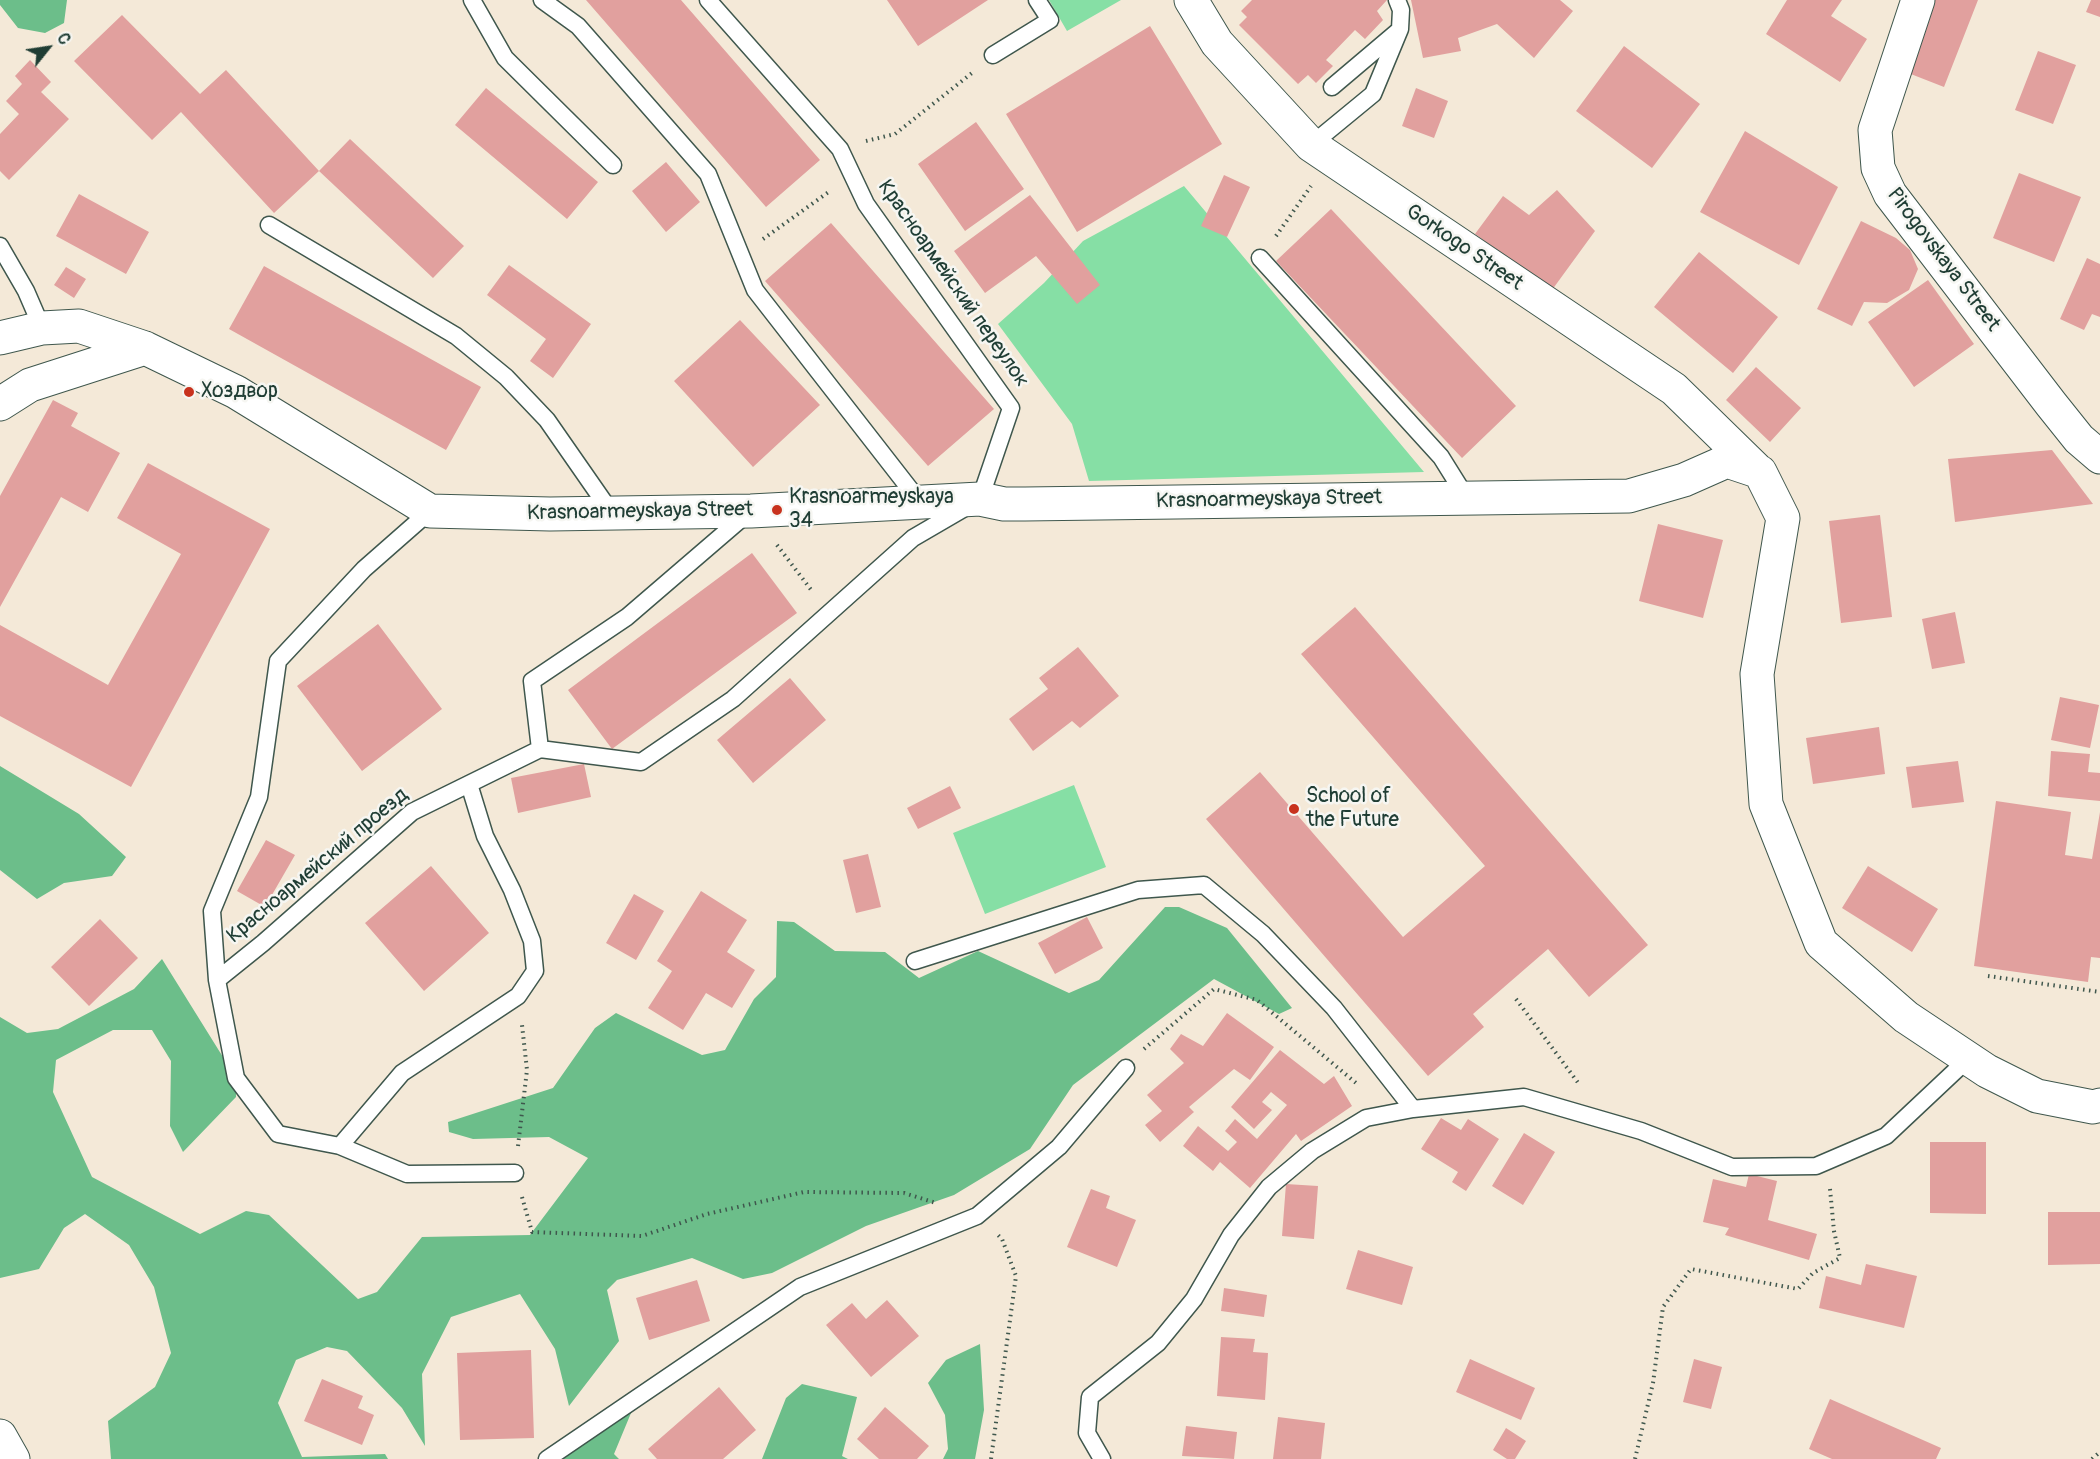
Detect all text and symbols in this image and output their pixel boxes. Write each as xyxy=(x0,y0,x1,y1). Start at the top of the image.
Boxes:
north arrow xyxy=(18,18,78,78)
text: С xyxy=(52,30,75,48)
street label: Красноармейский переулок xyxy=(872,176,1034,392)
street label: Pirogovskaya Street xyxy=(1881,183,2005,337)
street label: Gorkogo Street xyxy=(1401,200,1527,296)
place label: Хоздвор xyxy=(201,379,278,405)
marker: Хоздвор xyxy=(182,385,196,399)
place label: Krasnoarmeyskaya 34 xyxy=(789,485,954,535)
street label: Krasnoarmeyskaya Street xyxy=(1156,485,1382,515)
street label: Krasnoarmeyskaya Street xyxy=(527,497,753,527)
marker: Krasnoarmeyskaya 34 xyxy=(770,503,784,517)
street label: Красноармейский проезд xyxy=(222,783,414,949)
place label: School of the Future xyxy=(1306,784,1399,834)
marker: School of the Future xyxy=(1287,802,1301,816)

